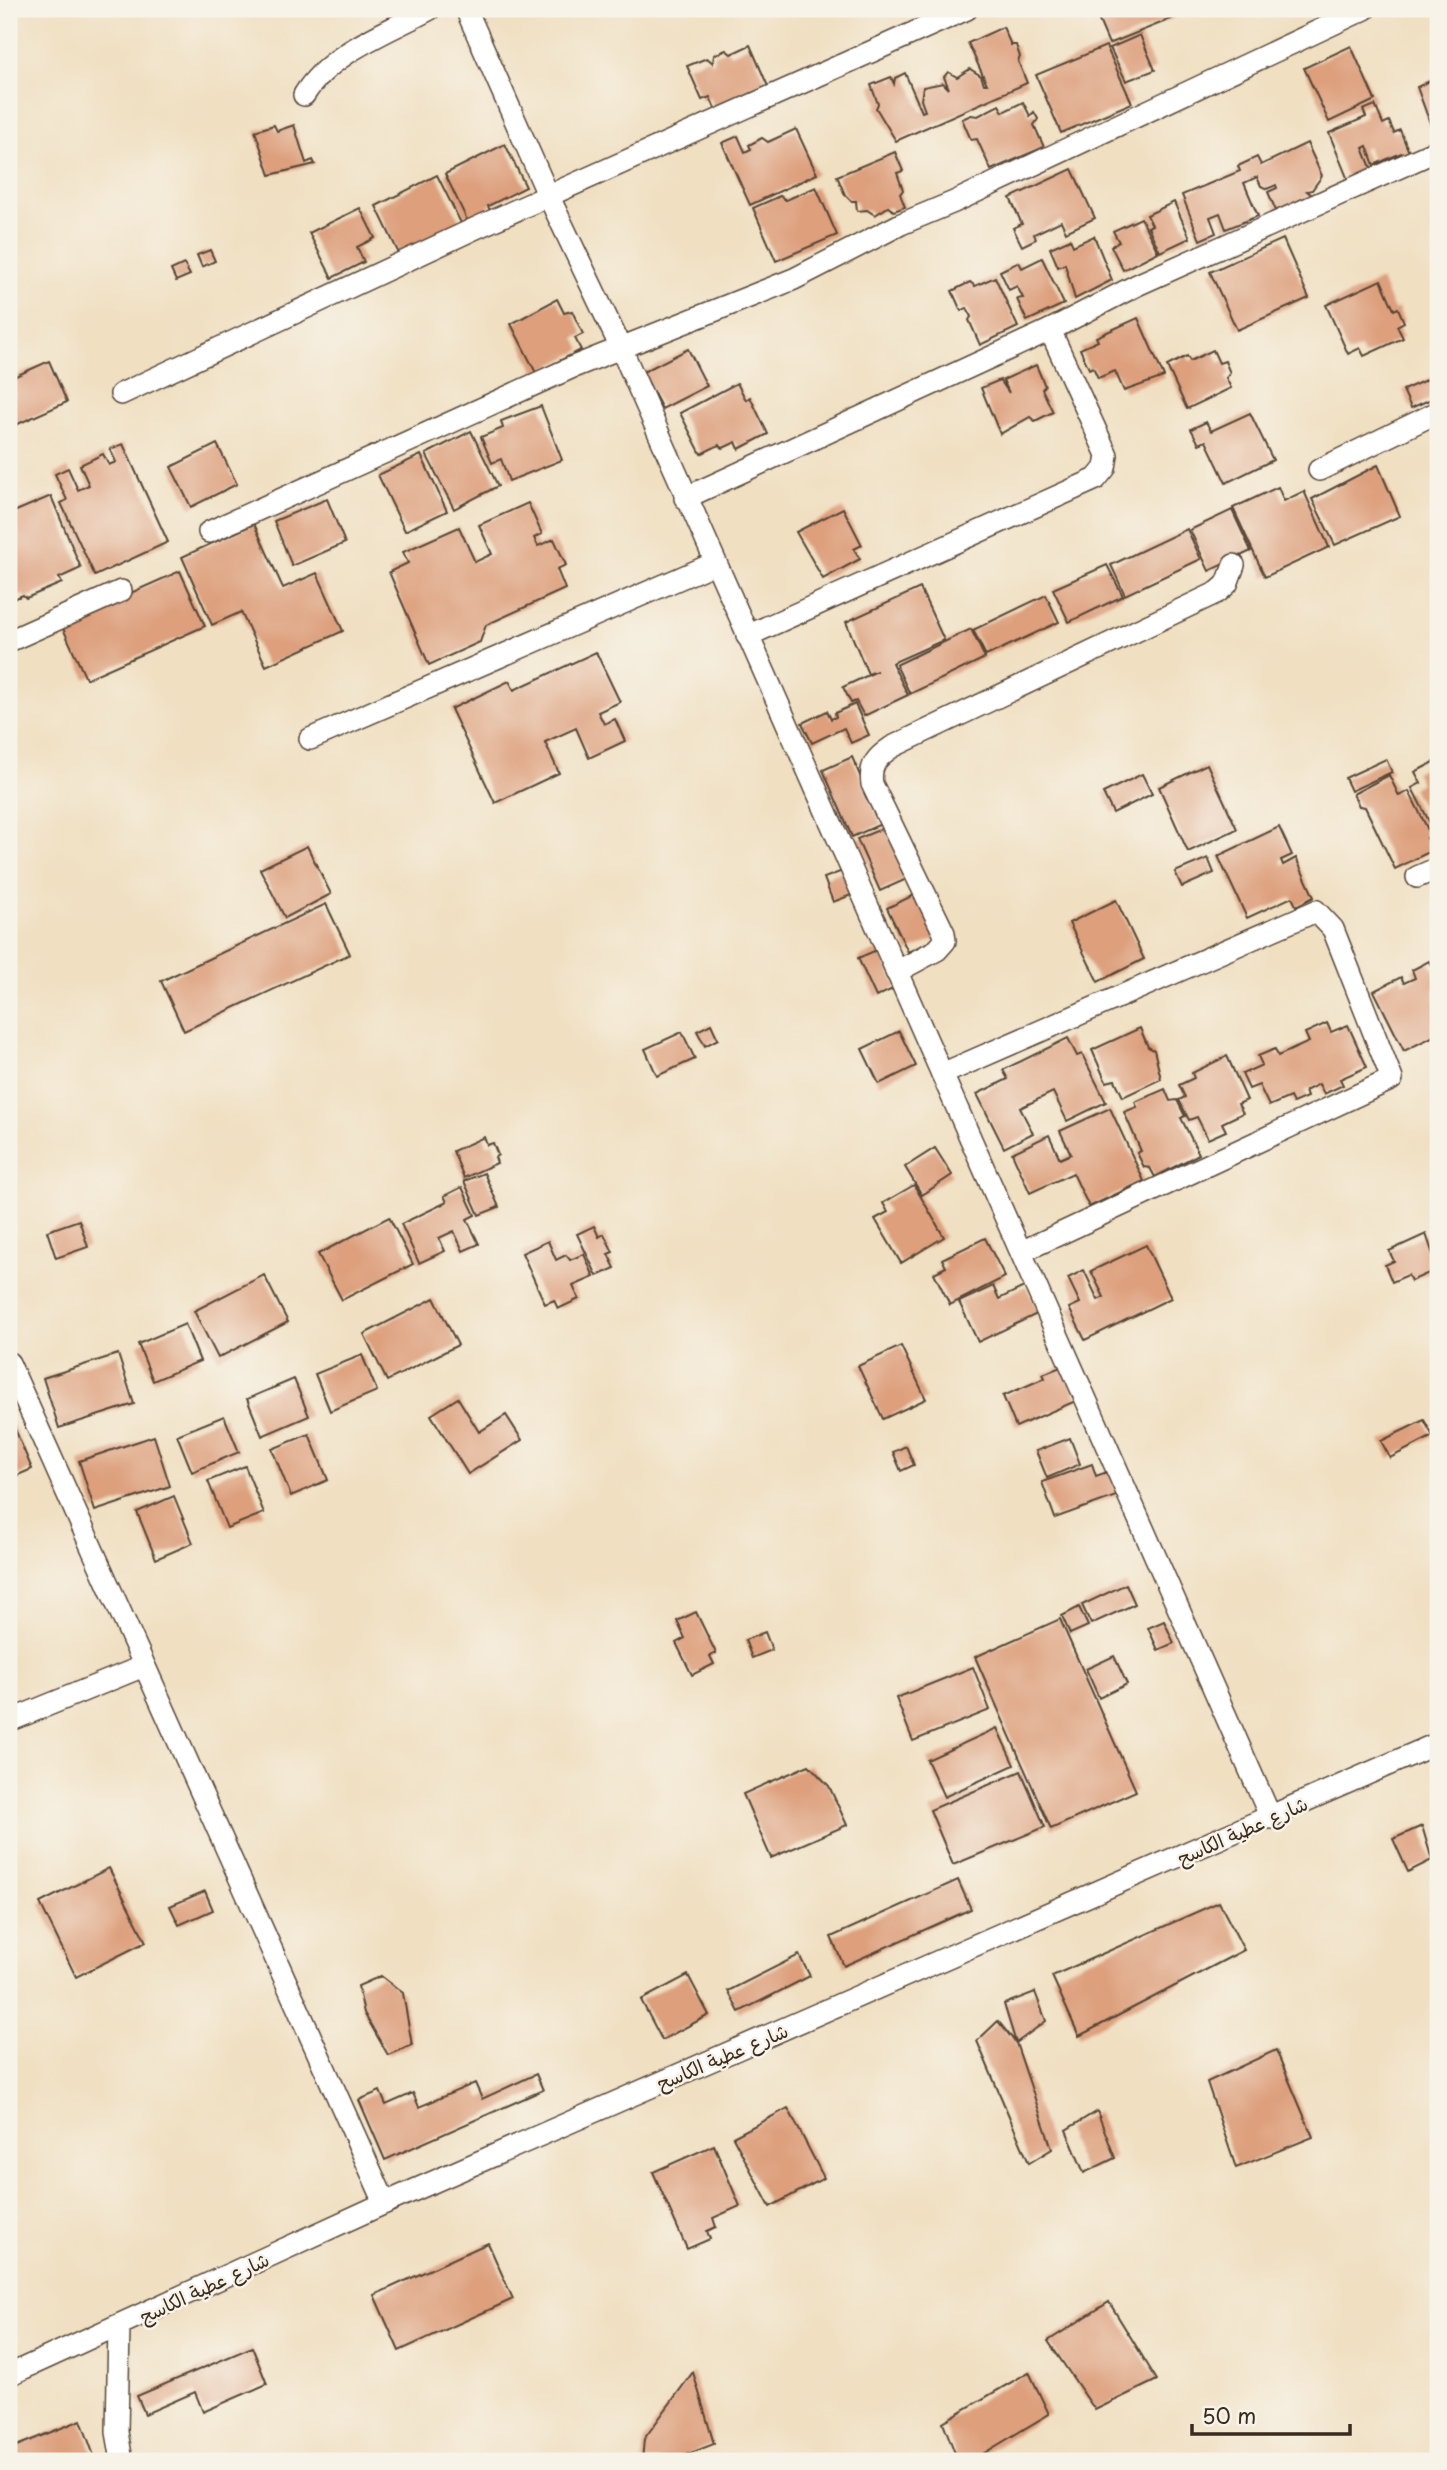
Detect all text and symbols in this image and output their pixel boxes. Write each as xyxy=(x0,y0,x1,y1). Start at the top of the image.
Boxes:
street label: شارع عطية الكاسح xyxy=(1172,1789,1312,1872)
street label: شارع عطية الكاسح xyxy=(652,2016,792,2097)
street label: شارع عطية الكاسح xyxy=(135,2245,274,2330)
scale bar xyxy=(1192,2393,1349,2437)
text: 50 m xyxy=(1202,2399,1256,2431)

